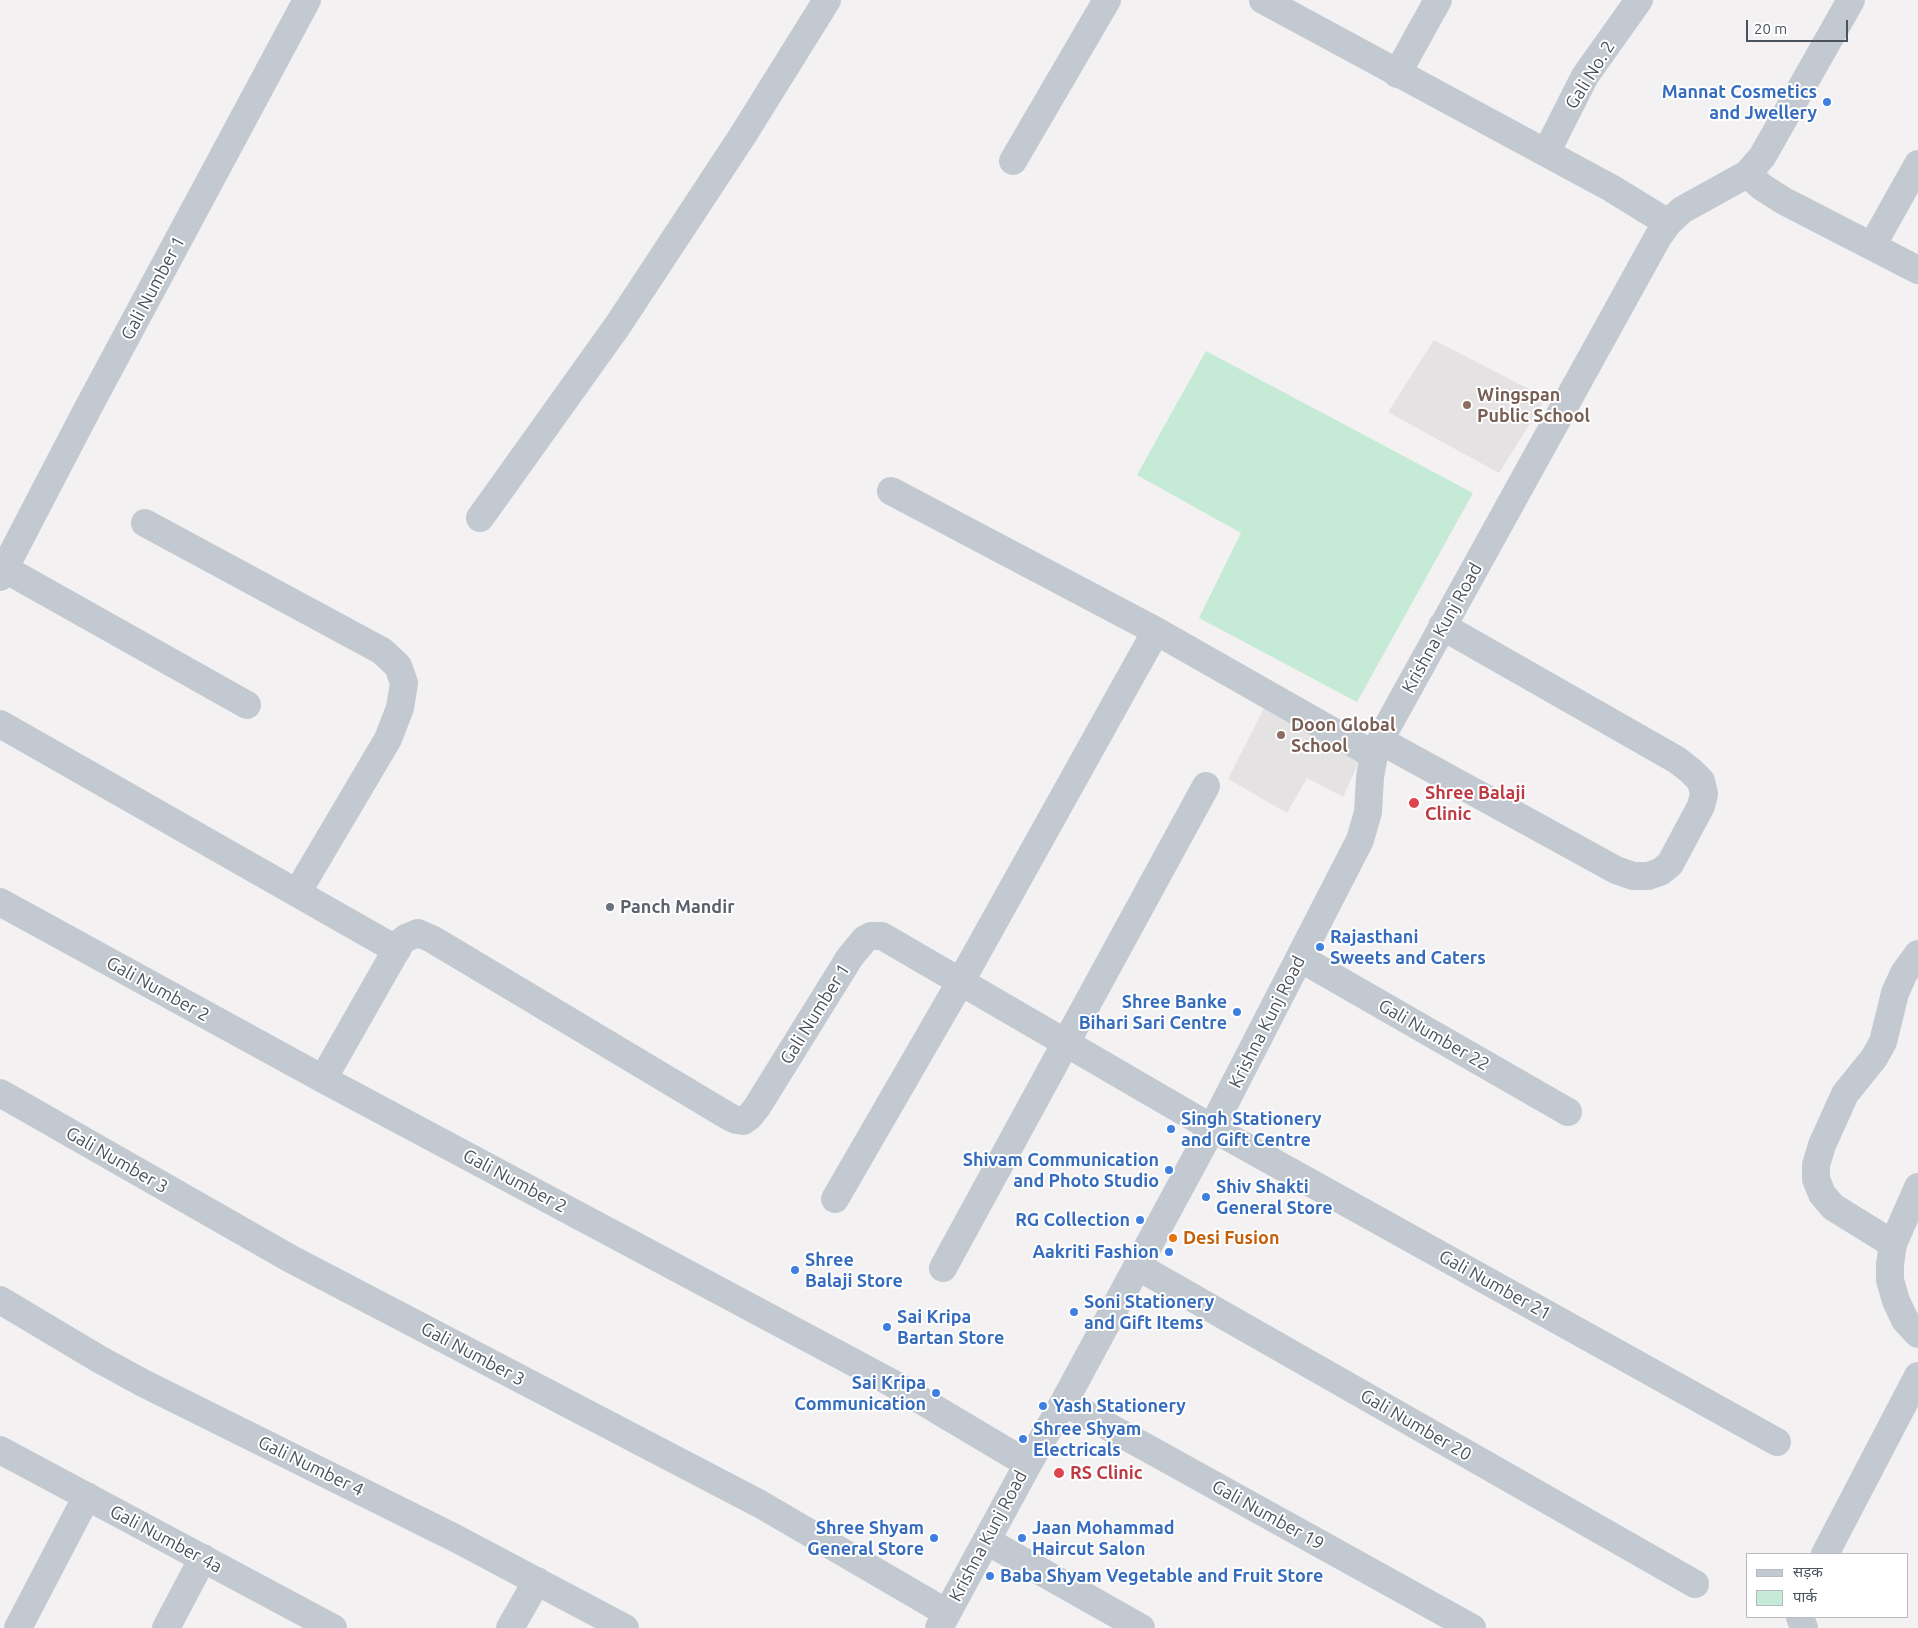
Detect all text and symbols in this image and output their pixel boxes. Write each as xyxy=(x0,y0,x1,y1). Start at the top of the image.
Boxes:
scale bar xyxy=(1748,10,1850,42)
text: 20 m xyxy=(1754,20,1787,37)
street label: Gali No. 2 xyxy=(1561,37,1619,113)
place label: Mannat Cosmetics and Jwellery xyxy=(1662,81,1817,124)
marker: Mannat Cosmetics and Jwellery xyxy=(1821,96,1833,108)
street label: Gali Number 1 xyxy=(117,232,189,344)
place label: Wingspan Public School xyxy=(1477,384,1590,426)
marker: Wingspan Public School xyxy=(1461,399,1473,411)
street label: Krishna Kunj Road xyxy=(1397,559,1487,697)
place label: Doon Global School xyxy=(1291,714,1395,756)
marker: Doon Global School xyxy=(1275,729,1287,741)
place label: Shree Balaji Clinic xyxy=(1425,782,1525,824)
marker: Shree Balaji Clinic xyxy=(1407,796,1421,810)
place label: Panch Mandir xyxy=(620,896,735,918)
marker: Panch Mandir xyxy=(604,901,616,913)
place label: Rajasthani Sweets and Caters xyxy=(1330,926,1486,969)
marker: Rajasthani Sweets and Caters xyxy=(1314,941,1326,953)
street label: Gali Number 2 xyxy=(103,952,213,1026)
street label: Krishna Kunj Road xyxy=(1224,952,1310,1092)
street label: Gali Number 1 xyxy=(775,960,855,1068)
place label: Shree Banke Bihari Sari Centre xyxy=(1079,991,1227,1034)
street label: Gali Number 22 xyxy=(1375,994,1493,1076)
marker: Shree Banke Bihari Sari Centre xyxy=(1231,1006,1243,1018)
place label: Singh Stationery and Gift Centre xyxy=(1181,1108,1322,1150)
street label: Gali Number 3 xyxy=(62,1122,172,1198)
marker: Singh Stationery and Gift Centre xyxy=(1165,1123,1177,1135)
street label: Gali Number 2 xyxy=(459,1145,571,1217)
place label: Shivam Communication and Photo Studio xyxy=(963,1149,1159,1192)
marker: Shivam Communication and Photo Studio xyxy=(1163,1164,1175,1176)
place label: Shiv Shakti General Store xyxy=(1216,1176,1333,1218)
marker: Shiv Shakti General Store xyxy=(1200,1191,1212,1203)
place label: RG Collection xyxy=(1015,1209,1130,1231)
marker: RG Collection xyxy=(1134,1214,1146,1226)
place label: Desi Fusion xyxy=(1183,1227,1279,1249)
marker: Desi Fusion xyxy=(1167,1232,1179,1244)
place label: Aakriti Fashion xyxy=(1032,1241,1159,1263)
street label: Gali Number 21 xyxy=(1435,1245,1555,1325)
marker: Aakriti Fashion xyxy=(1163,1246,1175,1258)
place label: Shree Balaji Store xyxy=(805,1249,903,1292)
marker: Shree Balaji Store xyxy=(789,1264,801,1276)
place label: Soni Stationery and Gift Items xyxy=(1084,1291,1214,1334)
place label: Sai Kripa Bartan Store xyxy=(897,1306,1004,1348)
marker: Soni Stationery and Gift Items xyxy=(1068,1306,1080,1318)
street label: Gali Number 3 xyxy=(417,1318,529,1390)
marker: Sai Kripa Bartan Store xyxy=(881,1321,893,1333)
place label: Sai Kripa Communication xyxy=(794,1372,926,1415)
street label: Gali Number 20 xyxy=(1357,1384,1475,1466)
marker: Sai Kripa Communication xyxy=(930,1387,942,1399)
place label: Yash Stationery xyxy=(1053,1395,1186,1417)
marker: Yash Stationery xyxy=(1037,1400,1049,1412)
place label: Shree Shyam Electricals xyxy=(1033,1418,1141,1460)
street label: Gali Number 4 xyxy=(255,1431,367,1501)
marker: Shree Shyam Electricals xyxy=(1017,1433,1029,1445)
place label: RS Clinic xyxy=(1070,1462,1143,1484)
marker: RS Clinic xyxy=(1052,1466,1066,1480)
street label: Krishna Kunj Road xyxy=(944,1467,1032,1605)
street label: Gali Number 19 xyxy=(1208,1475,1328,1555)
street label: Gali Number 4a xyxy=(106,1500,226,1578)
place label: Shree Shyam General Store xyxy=(807,1517,924,1560)
place label: Jaan Mohammad Haircut Salon xyxy=(1032,1517,1174,1560)
marker: Shree Shyam General Store xyxy=(928,1532,940,1544)
marker: Jaan Mohammad Haircut Salon xyxy=(1016,1532,1028,1544)
legend xyxy=(1746,1553,1908,1618)
text: सड़क xyxy=(1793,1563,1823,1580)
place label: Baba Shyam Vegetable and Fruit Store xyxy=(1000,1565,1323,1587)
marker: Baba Shyam Vegetable and Fruit Store xyxy=(984,1570,996,1582)
text: पार्क xyxy=(1793,1588,1817,1605)

